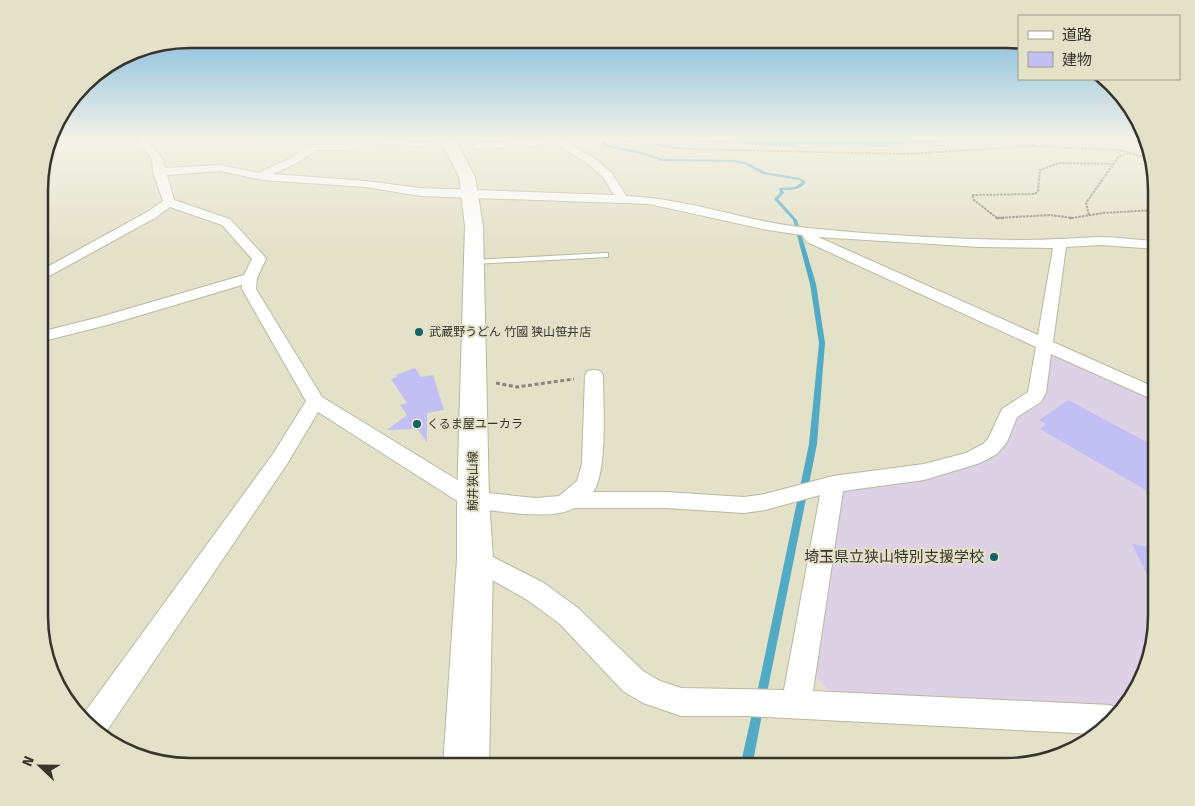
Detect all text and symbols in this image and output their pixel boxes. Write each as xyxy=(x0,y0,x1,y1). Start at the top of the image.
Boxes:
legend xyxy=(1018,15,1180,80)
text: 道路 xyxy=(1062,26,1092,44)
text: 建物 xyxy=(1062,51,1092,69)
place label: 武蔵野うどん 竹國 狭山笹井店 xyxy=(429,325,591,339)
marker: 武蔵野うどん 竹國 狭山笹井店 xyxy=(413,326,425,338)
place label: くるま屋ユーカラ xyxy=(427,417,523,431)
marker: くるま屋ユーカラ xyxy=(411,418,423,430)
street label: 鯨井狭山線 xyxy=(466,451,480,511)
place label: 埼玉県立狭山特別支援学校 xyxy=(804,548,984,566)
marker: 埼玉県立狭山特別支援学校 xyxy=(988,551,1000,563)
north arrow xyxy=(15,741,65,791)
text: N xyxy=(19,754,38,769)

